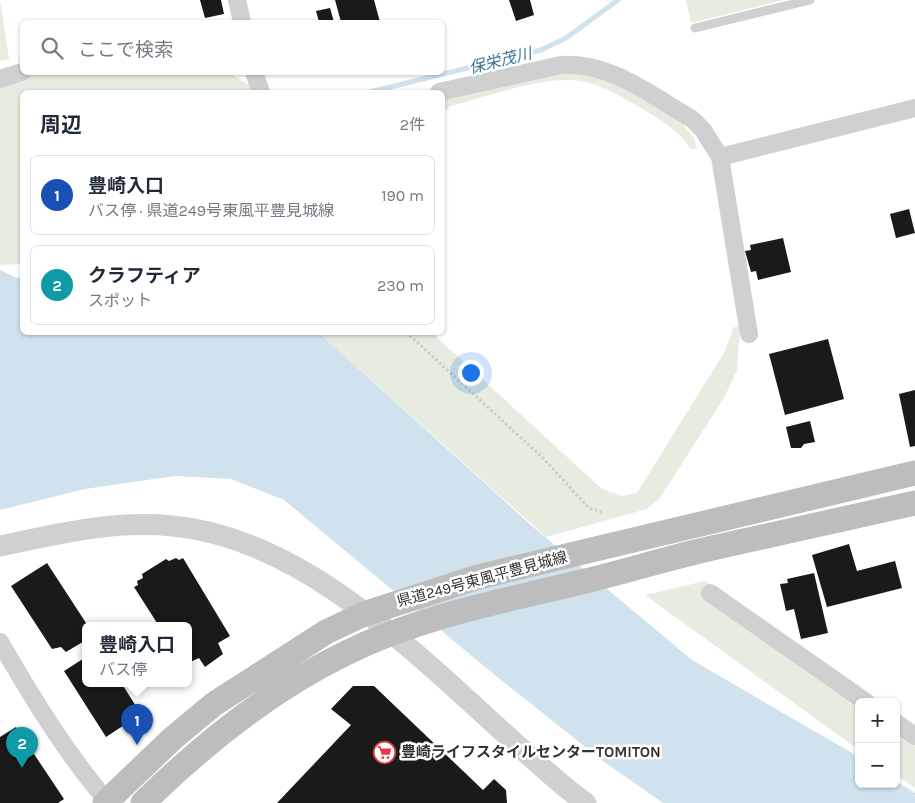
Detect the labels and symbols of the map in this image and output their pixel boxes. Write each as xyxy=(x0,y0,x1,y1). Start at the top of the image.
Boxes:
water label: 保栄茂川 xyxy=(467,43,535,77)
your location xyxy=(458,360,484,386)
street label: 県道249号東風平豊見城線 xyxy=(395,548,569,610)
pin: 1 xyxy=(121,704,153,745)
pin: 2 xyxy=(6,727,38,768)
supermarket icon: 豊崎ライフスタイルセンターTOMITON xyxy=(373,740,397,764)
place label: 豊崎ライフスタイルセンターTOMITON xyxy=(401,743,661,761)

